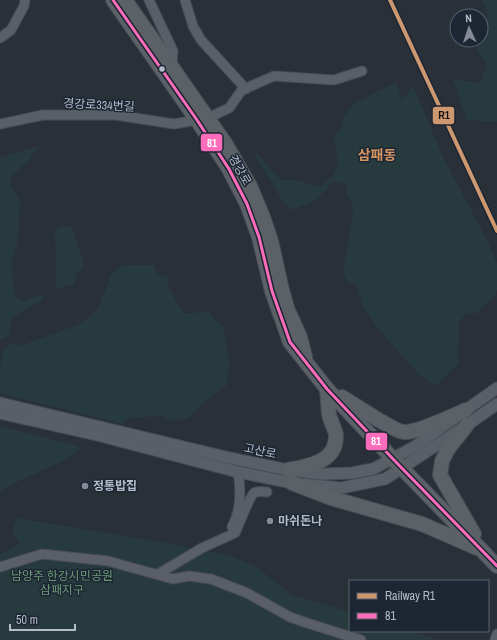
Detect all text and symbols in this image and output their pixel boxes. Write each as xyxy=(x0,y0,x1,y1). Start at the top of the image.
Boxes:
north arrow xyxy=(449,8,489,48)
text: N xyxy=(465,11,472,25)
unlabelled marker xyxy=(157,64,167,74)
street label: 경강로334번길 xyxy=(63,95,135,115)
line badge: R1 xyxy=(432,106,455,125)
text: R1 xyxy=(438,108,450,122)
line badge: 81 xyxy=(200,133,223,152)
text: 81 xyxy=(207,136,217,150)
district label: 삼패동 xyxy=(358,146,396,164)
street label: 경강로 xyxy=(225,152,255,188)
line badge: 81 xyxy=(365,432,388,451)
text: 81 xyxy=(371,434,381,448)
street label: 고산로 xyxy=(242,440,278,462)
place label: 정통밥집 xyxy=(93,478,137,494)
marker: 정통밥집 xyxy=(80,481,90,491)
place label: 마쉬돈나 xyxy=(278,513,322,529)
marker: 마쉬돈나 xyxy=(265,516,275,526)
park label: 남양주 한강시민공원 삼패지구 xyxy=(11,568,113,598)
legend xyxy=(349,580,489,632)
text: Railway R1 xyxy=(385,588,436,604)
scale bar xyxy=(10,606,75,632)
text: 81 xyxy=(385,608,396,624)
text: 50 m xyxy=(16,612,38,628)

